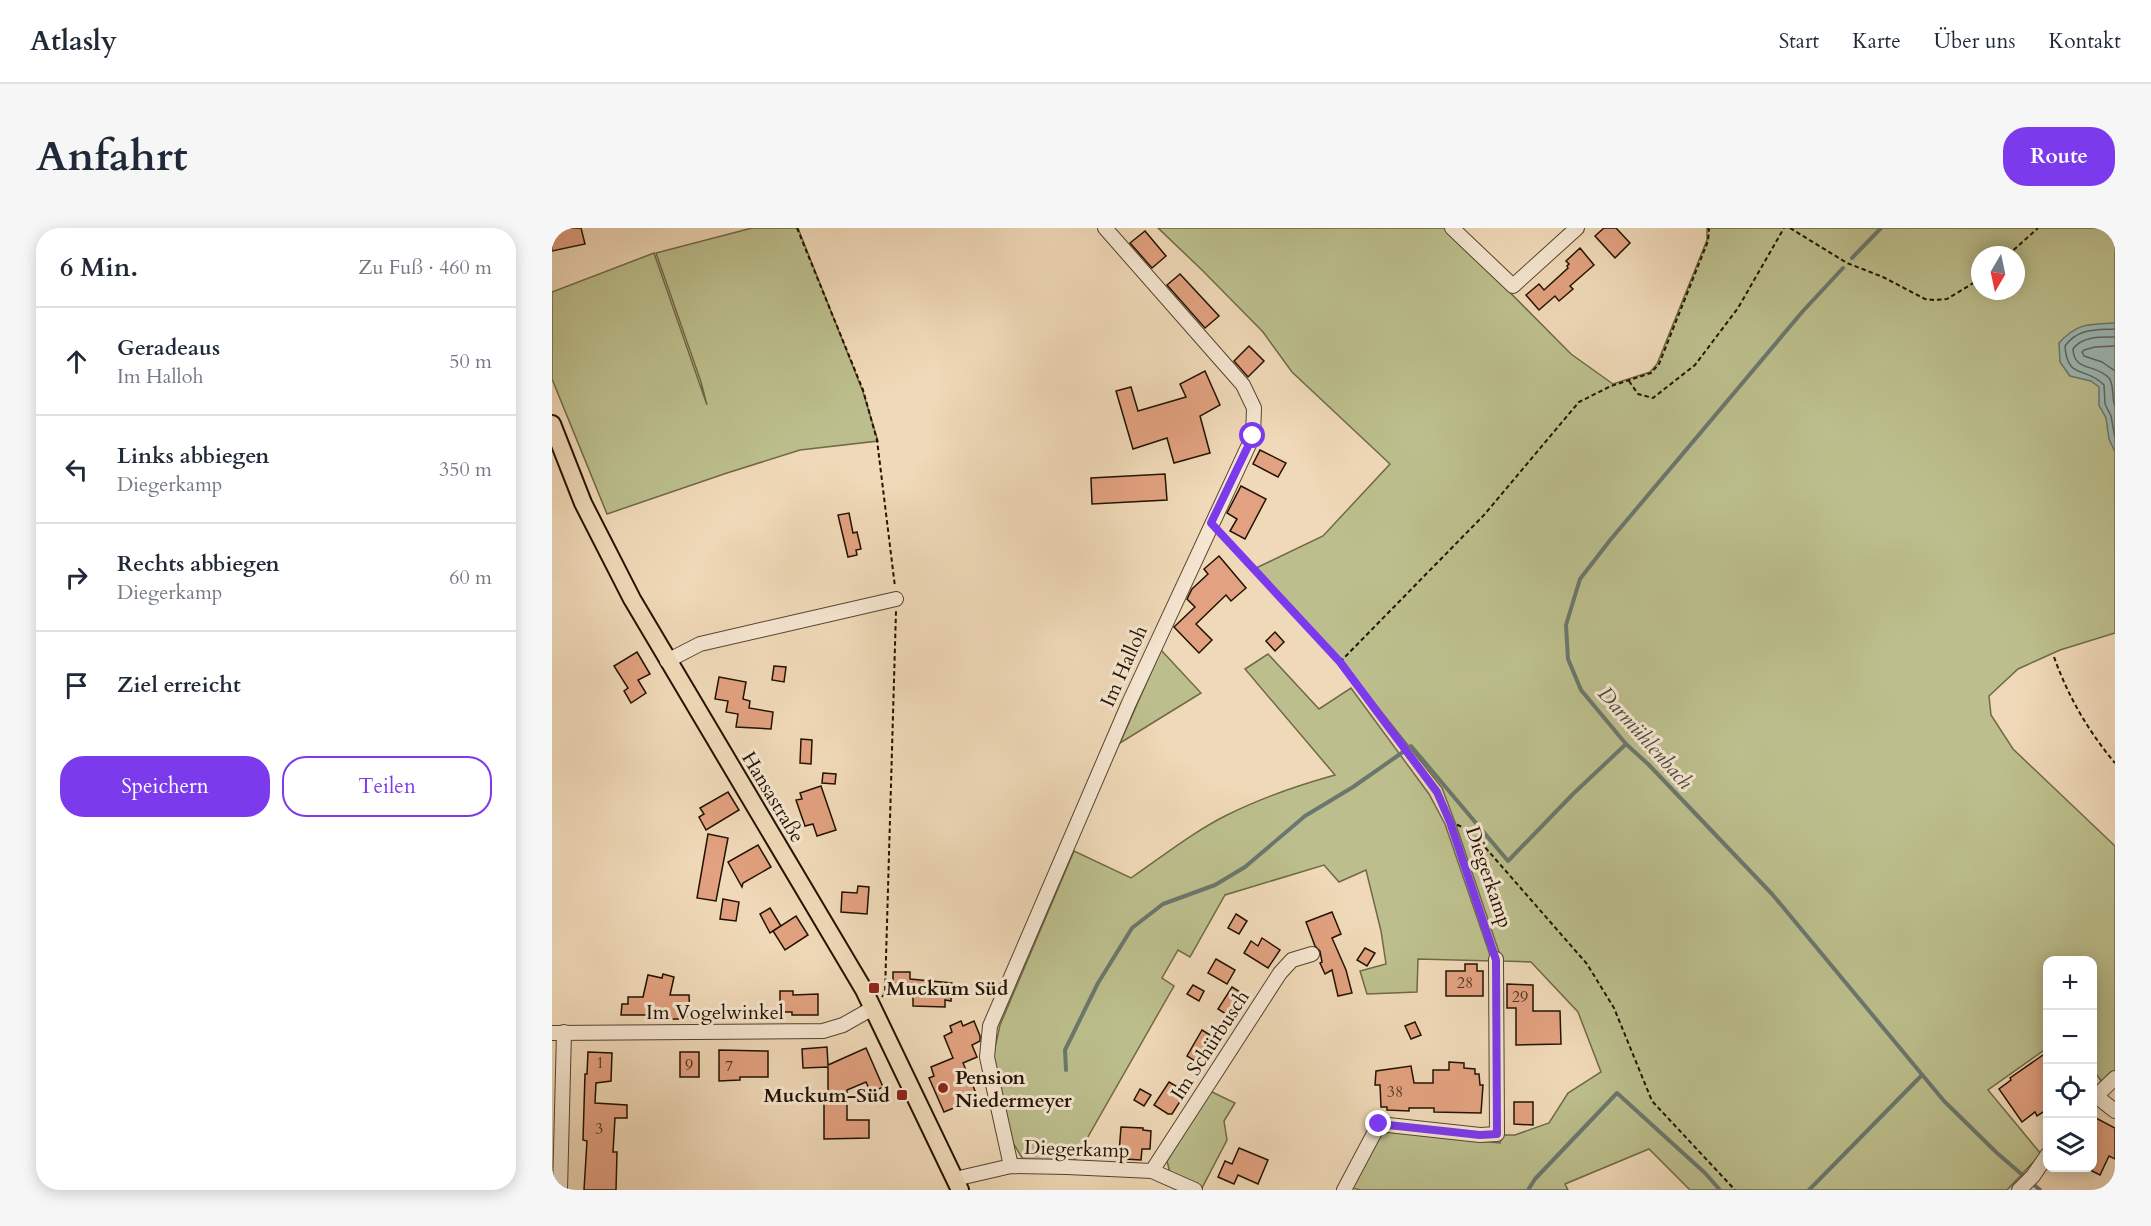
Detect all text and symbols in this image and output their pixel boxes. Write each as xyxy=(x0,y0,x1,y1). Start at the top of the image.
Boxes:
text: Atlasly xyxy=(30,22,117,60)
text: Start xyxy=(1779,27,1819,56)
text: Karte xyxy=(1852,27,1901,56)
text: Über uns xyxy=(1934,27,2016,56)
text: Kontakt xyxy=(2049,27,2121,56)
button: Route xyxy=(2003,127,2115,186)
text: Anfahrt xyxy=(36,128,188,185)
north arrow xyxy=(1971,246,2025,300)
text: 6 Min. xyxy=(60,250,138,285)
text: Zu Fuß · 460 m xyxy=(358,254,492,281)
text: Geradeaus xyxy=(117,333,220,363)
icon: ahead xyxy=(60,345,93,378)
text: 50 m xyxy=(449,348,492,375)
text: Im Halloh xyxy=(117,363,203,390)
route start xyxy=(1239,422,1265,448)
text: Links abbiegen xyxy=(117,441,269,471)
icon: left xyxy=(60,453,93,486)
text: 350 m xyxy=(439,456,492,483)
text: Diegerkamp xyxy=(117,471,222,498)
text: Rechts abbiegen xyxy=(117,549,280,579)
icon: right xyxy=(60,561,93,594)
text: 60 m xyxy=(449,564,492,591)
text: Diegerkamp xyxy=(117,579,222,606)
street label: Im Halloh xyxy=(1094,621,1154,711)
icon: arrive xyxy=(60,669,93,702)
text: Ziel erreicht xyxy=(117,670,241,700)
water label: Darmühlenbach xyxy=(1591,680,1699,796)
street label: Hansastraße xyxy=(735,746,811,848)
button: Speichern xyxy=(60,756,270,817)
button: Teilen xyxy=(282,756,492,817)
street label: Diegerkamp xyxy=(1459,823,1519,931)
map controls xyxy=(2043,956,2097,1172)
button: + xyxy=(2043,956,2097,1010)
house number: 28 xyxy=(1457,972,1473,994)
place label: Muckum Süd xyxy=(886,975,1009,1002)
marker: Muckum Süd xyxy=(867,981,881,995)
street label: Im Schürbusch xyxy=(1164,985,1256,1105)
house number: 29 xyxy=(1512,986,1528,1008)
street label: Im Vogelwinkel xyxy=(646,999,784,1026)
button: − xyxy=(2043,1010,2097,1064)
house number: 1 xyxy=(596,1052,604,1074)
house number: 9 xyxy=(685,1054,693,1076)
house number: 7 xyxy=(725,1055,733,1077)
place label: Pension Niedermeyer xyxy=(955,1064,1073,1114)
button: locate xyxy=(2043,1064,2097,1118)
marker: Pension Niedermeyer xyxy=(936,1081,950,1095)
house number: 38 xyxy=(1387,1081,1403,1103)
place label: Muckum-Süd xyxy=(763,1082,891,1109)
marker: Muckum-Süd xyxy=(895,1088,909,1102)
route end xyxy=(1365,1110,1391,1136)
house number: 3 xyxy=(595,1118,603,1140)
button: layers xyxy=(2043,1118,2097,1172)
street label: Diegerkamp xyxy=(1024,1134,1130,1164)

